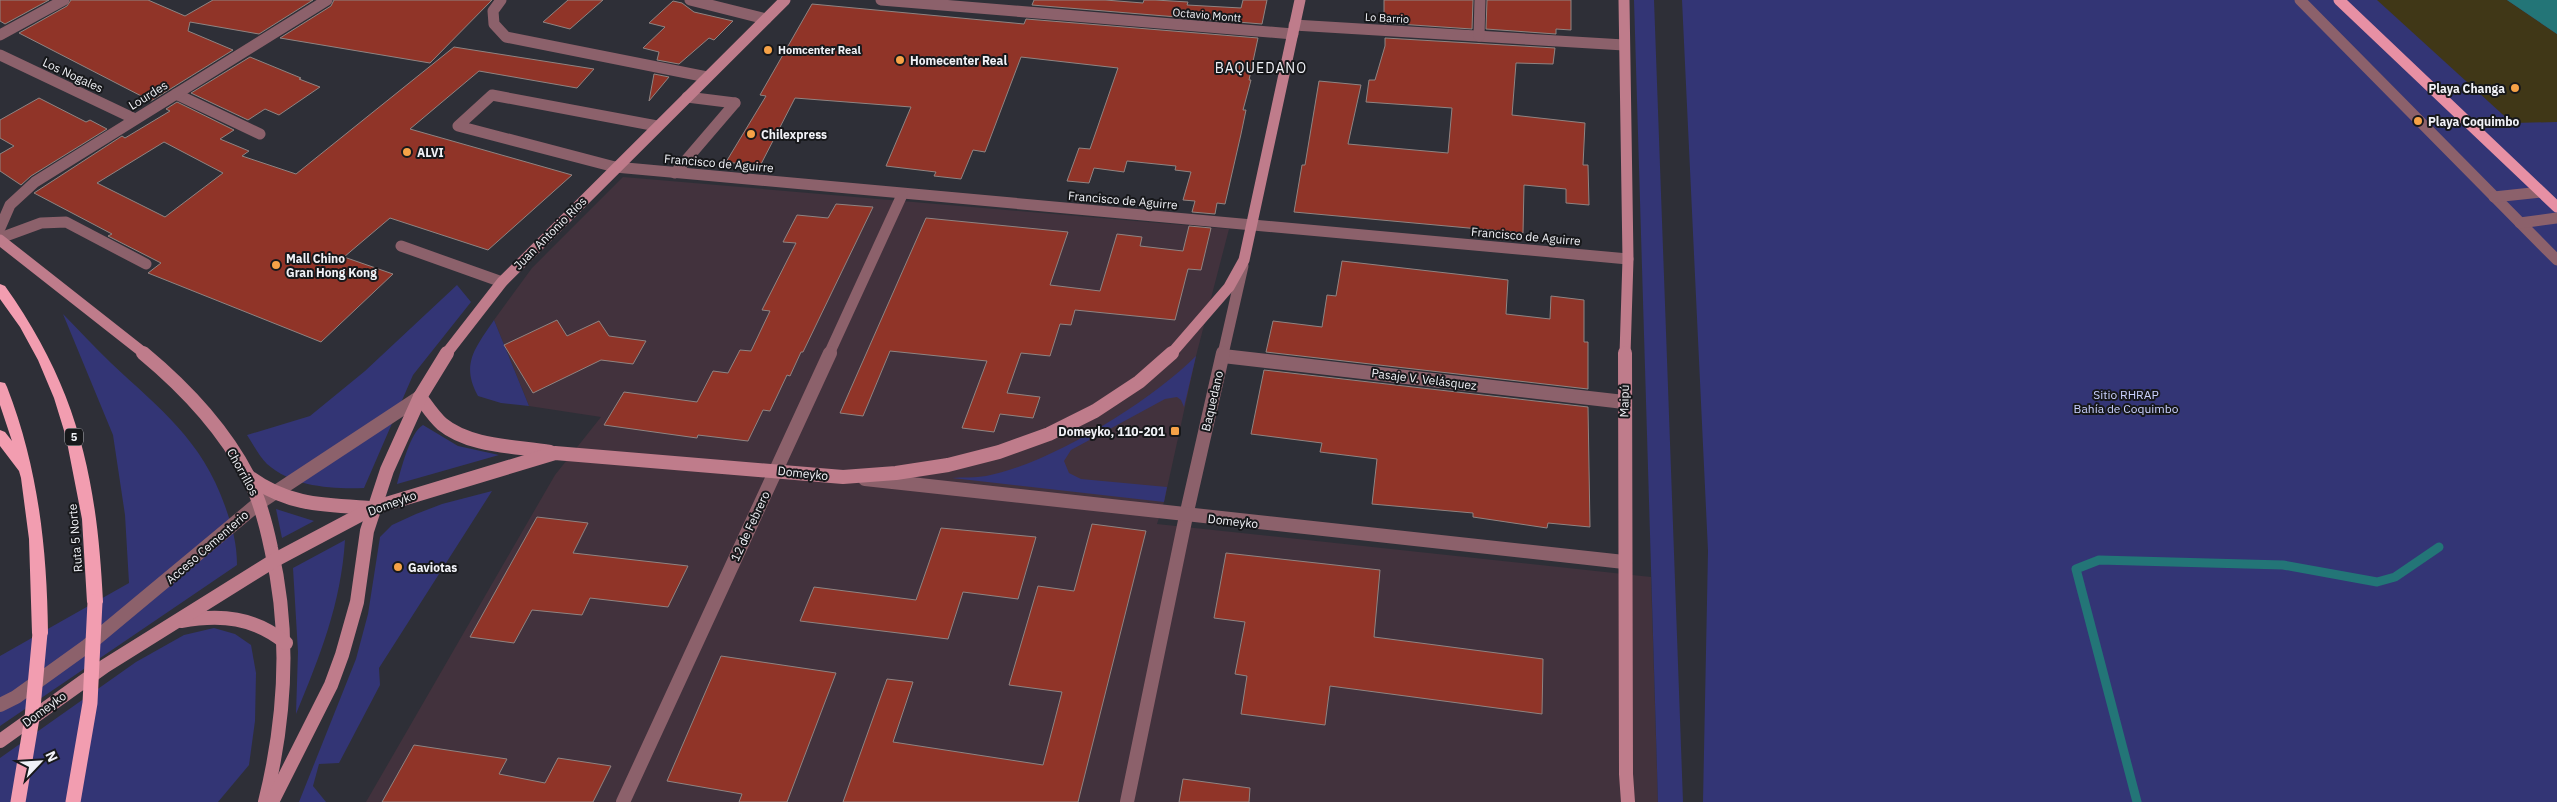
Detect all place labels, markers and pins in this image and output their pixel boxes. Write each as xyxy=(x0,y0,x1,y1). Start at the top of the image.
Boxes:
place label: Homcenter Real xyxy=(778,43,861,57)
marker: Homcenter Real xyxy=(762,44,774,56)
place label: Homecenter Real xyxy=(910,53,1007,68)
marker: Homecenter Real xyxy=(894,54,906,66)
place label: Playa Changa xyxy=(2428,81,2505,96)
marker: Playa Changa xyxy=(2509,82,2521,94)
place label: Playa Coquimbo xyxy=(2428,114,2520,129)
marker: Playa Coquimbo xyxy=(2412,115,2424,127)
place label: Chilexpress xyxy=(761,127,827,142)
marker: Chilexpress xyxy=(745,128,757,140)
place label: ALVI xyxy=(417,145,444,160)
marker: ALVI xyxy=(401,146,413,158)
place label: Mall Chino Gran Hong Kong xyxy=(286,251,377,280)
marker: Mall Chino Gran Hong Kong xyxy=(270,259,282,271)
place label: Domeyko, 110-201 xyxy=(1058,424,1165,439)
marker: Domeyko, 110-201 xyxy=(1169,425,1181,437)
place label: Gaviotas xyxy=(408,560,457,575)
marker: Gaviotas xyxy=(392,561,404,573)

